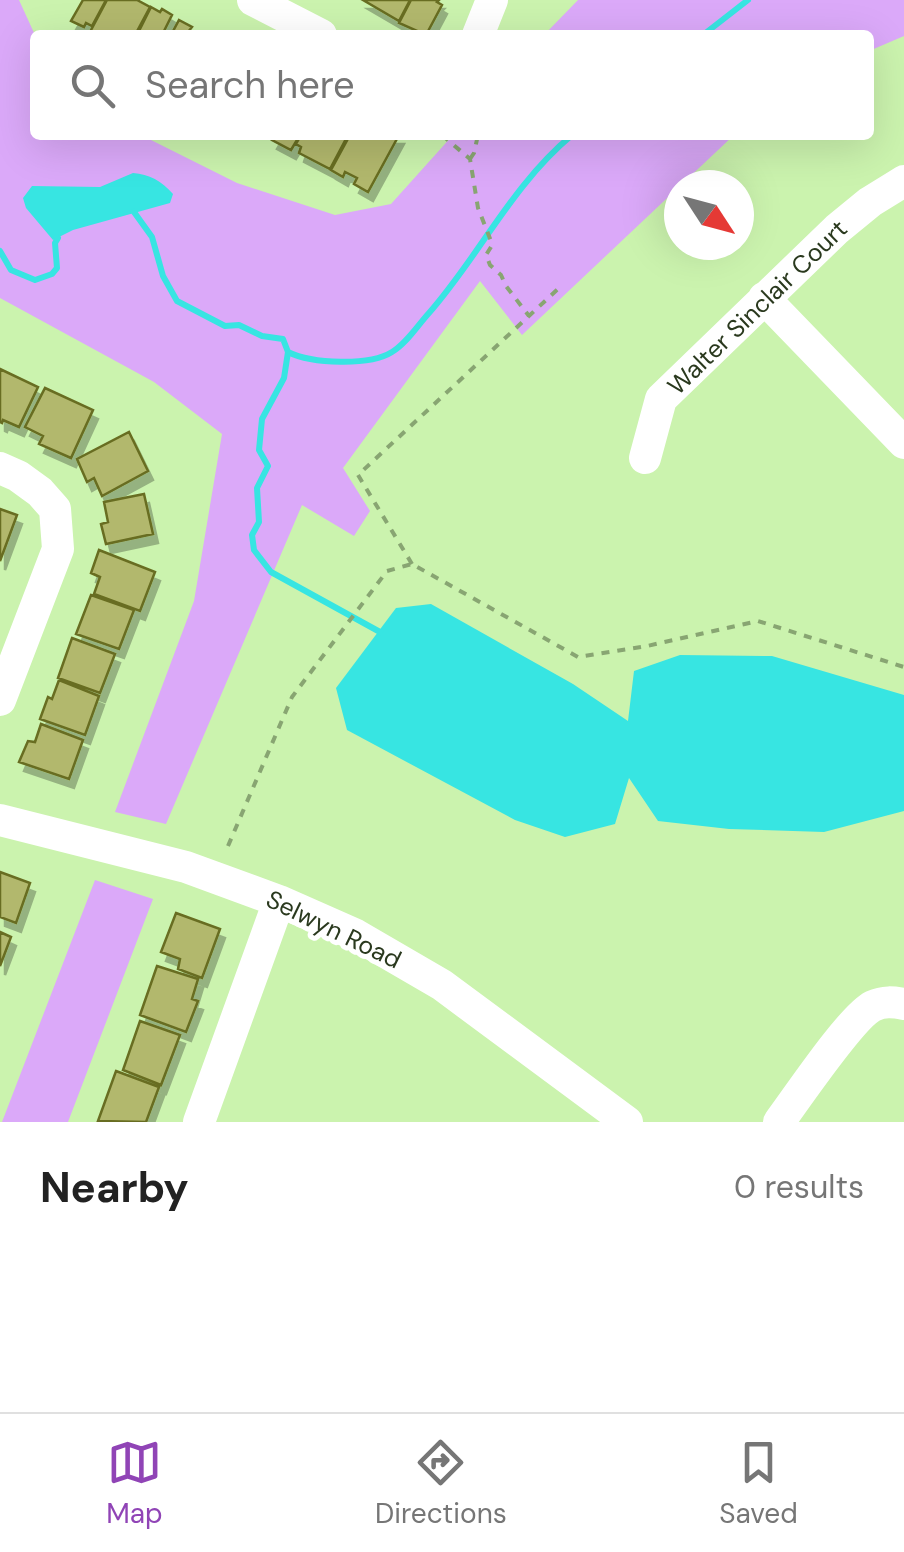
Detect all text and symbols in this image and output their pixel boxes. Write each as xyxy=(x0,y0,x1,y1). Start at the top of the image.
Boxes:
search box xyxy=(30,30,874,140)
icon: search xyxy=(65,58,120,113)
text: Search here xyxy=(145,60,355,110)
north arrow xyxy=(664,170,754,260)
street label: Walter Sinclair Court xyxy=(660,213,854,402)
street label: Selwyn Road xyxy=(261,883,407,976)
text: Nearby xyxy=(40,1160,189,1215)
text: 0 results xyxy=(734,1166,864,1208)
tab: Map xyxy=(106,1435,163,1532)
tab: Directions xyxy=(375,1435,507,1532)
tab: Saved xyxy=(719,1435,798,1532)

